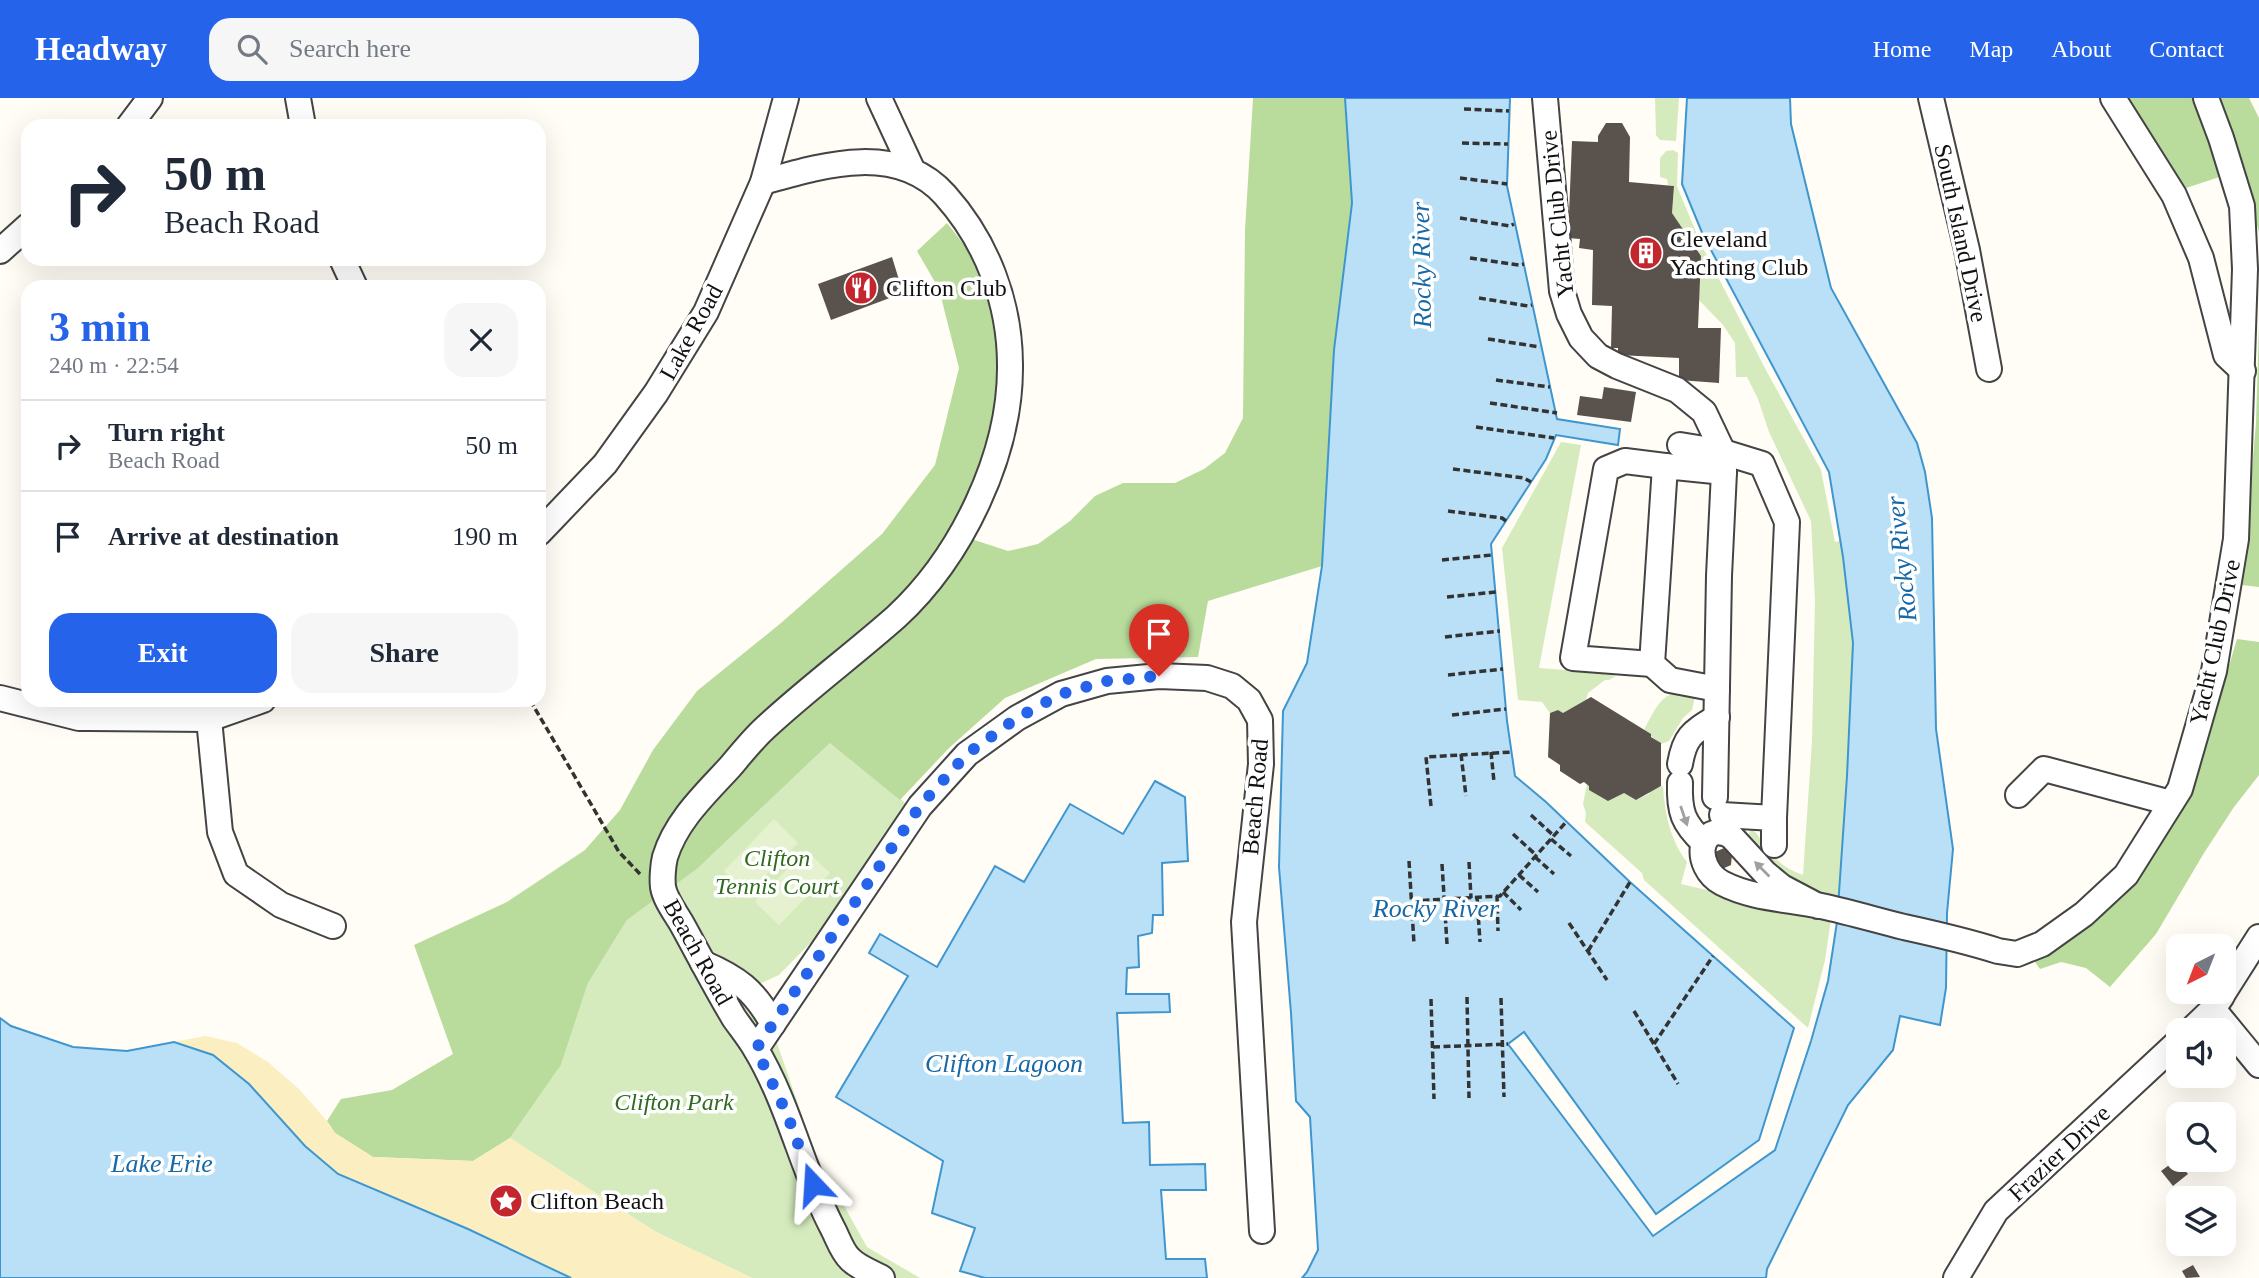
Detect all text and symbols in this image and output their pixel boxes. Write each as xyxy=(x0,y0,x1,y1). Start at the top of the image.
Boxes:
search box xyxy=(209,18,699,81)
icon: search xyxy=(233,30,271,68)
text: Headway xyxy=(35,31,167,67)
text: Search here xyxy=(289,34,411,63)
text: Home xyxy=(1873,36,1931,62)
text: Map xyxy=(1969,36,2013,62)
text: About xyxy=(2051,36,2111,62)
text: Contact xyxy=(2149,36,2224,62)
street label: Yacht Club Drive xyxy=(1535,129,1579,299)
street label: South Island Drive xyxy=(1929,142,1993,324)
text: 50 m xyxy=(164,146,266,201)
icon: right xyxy=(49,147,140,238)
water label: Rocky River xyxy=(1406,201,1437,329)
text: Beach Road xyxy=(164,204,320,240)
place label: Cleveland Yachting Club xyxy=(1670,226,1808,280)
building icon: Cleveland Yachting Club xyxy=(1627,234,1665,272)
restaurant icon: Clifton Club xyxy=(842,269,880,307)
place label: Clifton Club xyxy=(886,275,1007,301)
street label: Lake Road xyxy=(654,280,728,384)
button: close xyxy=(444,303,518,377)
text: 3 min xyxy=(49,304,151,350)
text: 240 m · 22:54 xyxy=(49,353,179,378)
text: Turn right xyxy=(108,418,225,447)
icon: right xyxy=(49,427,87,465)
text: 50 m xyxy=(465,431,518,460)
text: Beach Road xyxy=(108,448,220,473)
water label: Rocky River xyxy=(1880,494,1923,624)
icon: arrive xyxy=(49,518,87,556)
text: Arrive at destination xyxy=(108,522,339,551)
text: 190 m xyxy=(452,522,518,551)
street label: Yacht Club Drive xyxy=(2185,557,2245,727)
pin xyxy=(1129,604,1189,676)
button: Exit xyxy=(49,613,277,693)
button: Share xyxy=(291,613,518,693)
icon: arrive xyxy=(1140,615,1178,653)
street label: Beach Road xyxy=(1237,738,1273,856)
one-way arrow xyxy=(1679,805,1690,826)
park label: Clifton Tennis Court xyxy=(715,845,840,899)
one-way arrow xyxy=(1754,861,1770,878)
water label: Rocky River xyxy=(1372,894,1500,923)
street label: Beach Road xyxy=(658,895,738,1009)
north arrow xyxy=(2166,934,2236,1004)
map controls xyxy=(2166,934,2236,1256)
button: sound xyxy=(2166,1018,2236,1088)
water label: Clifton Lagoon xyxy=(925,1049,1083,1078)
park label: Clifton Park xyxy=(614,1089,734,1115)
street label: Frazier Drive xyxy=(2003,1100,2115,1206)
button: search xyxy=(2166,1102,2236,1172)
position arrow xyxy=(776,1147,850,1221)
water label: Lake Erie xyxy=(110,1149,213,1178)
place icon: Clifton Beach xyxy=(487,1182,525,1220)
button: layers xyxy=(2166,1186,2236,1256)
place label: Clifton Beach xyxy=(530,1188,664,1214)

